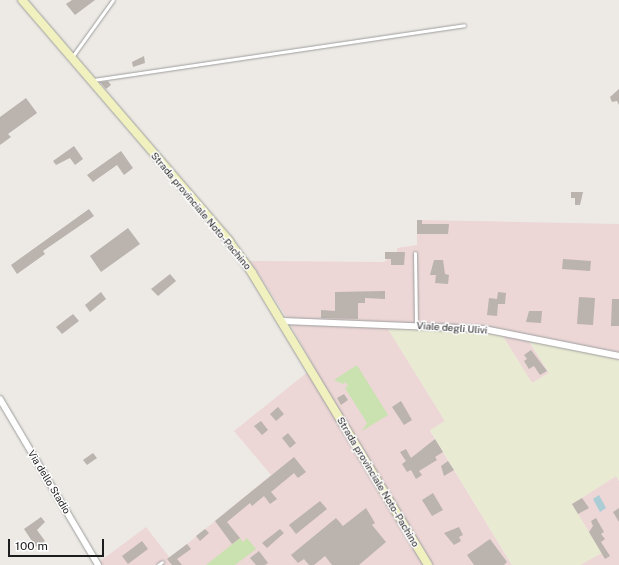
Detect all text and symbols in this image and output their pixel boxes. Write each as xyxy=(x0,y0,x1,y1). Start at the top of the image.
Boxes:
street label: Strada provinciale Noto-Pachino xyxy=(148,150,254,272)
street label: Viale degli Ulivi xyxy=(416,320,488,336)
street label: Strada provinciale Noto-Pachino xyxy=(334,415,422,549)
street label: Via dello Stadio xyxy=(25,448,73,516)
scale bar xyxy=(10,531,106,557)
text: 100 m xyxy=(15,539,48,553)

